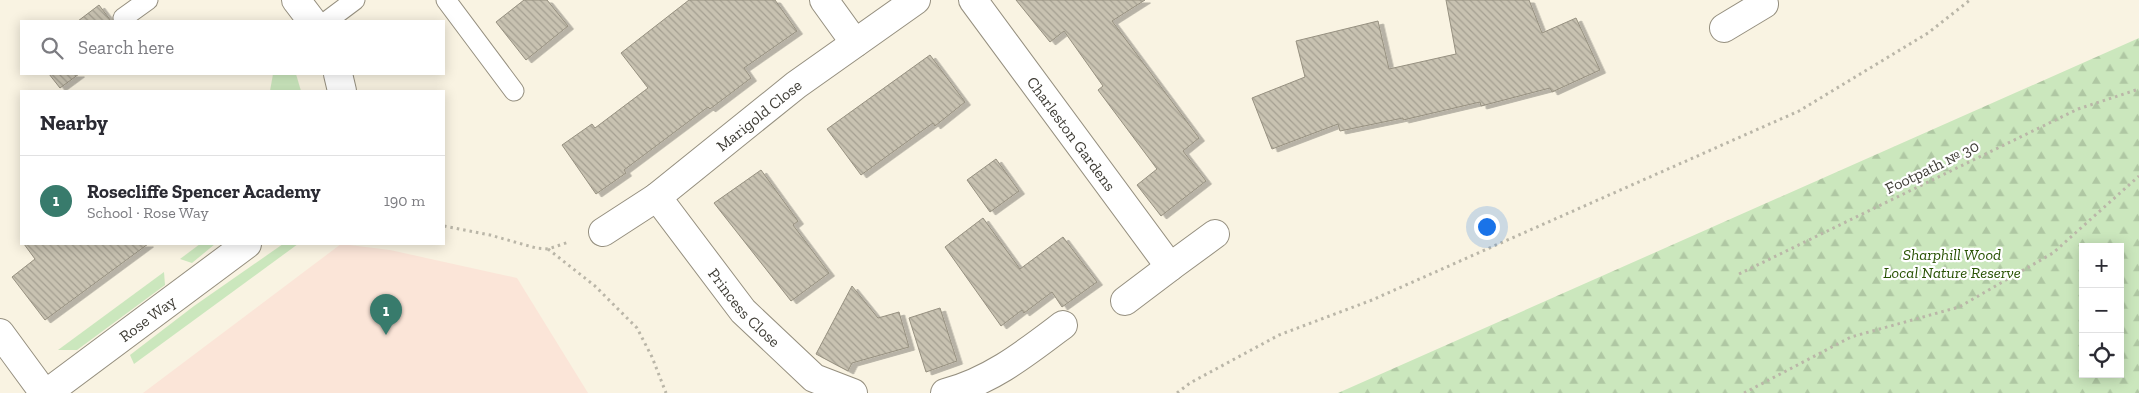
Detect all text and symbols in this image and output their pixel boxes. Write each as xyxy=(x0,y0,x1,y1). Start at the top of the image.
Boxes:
search box xyxy=(20,20,445,75)
icon: search xyxy=(38,34,66,62)
text: Search here xyxy=(78,36,174,59)
street label: Charleston Gardens xyxy=(1023,73,1120,195)
street label: Marigold Close xyxy=(712,75,805,155)
text: Nearby xyxy=(40,110,108,135)
street label: Footpath № 30 xyxy=(1882,136,1982,198)
text: Rosecliffe Spencer Academy xyxy=(87,180,321,203)
text: 1 xyxy=(53,191,59,210)
text: 190 m xyxy=(384,191,425,210)
text: School · Rose Way xyxy=(87,203,209,222)
your location xyxy=(1474,214,1500,240)
map controls xyxy=(2079,243,2124,378)
button: + xyxy=(2079,243,2124,288)
park label: Sharphill Wood Local Nature Reserve xyxy=(1883,245,2021,282)
street label: Princess Close xyxy=(704,264,784,351)
button: − xyxy=(2079,288,2124,333)
street label: Rose Way xyxy=(115,291,180,345)
pin: 1 xyxy=(370,294,402,335)
button: locate xyxy=(2079,333,2124,378)

